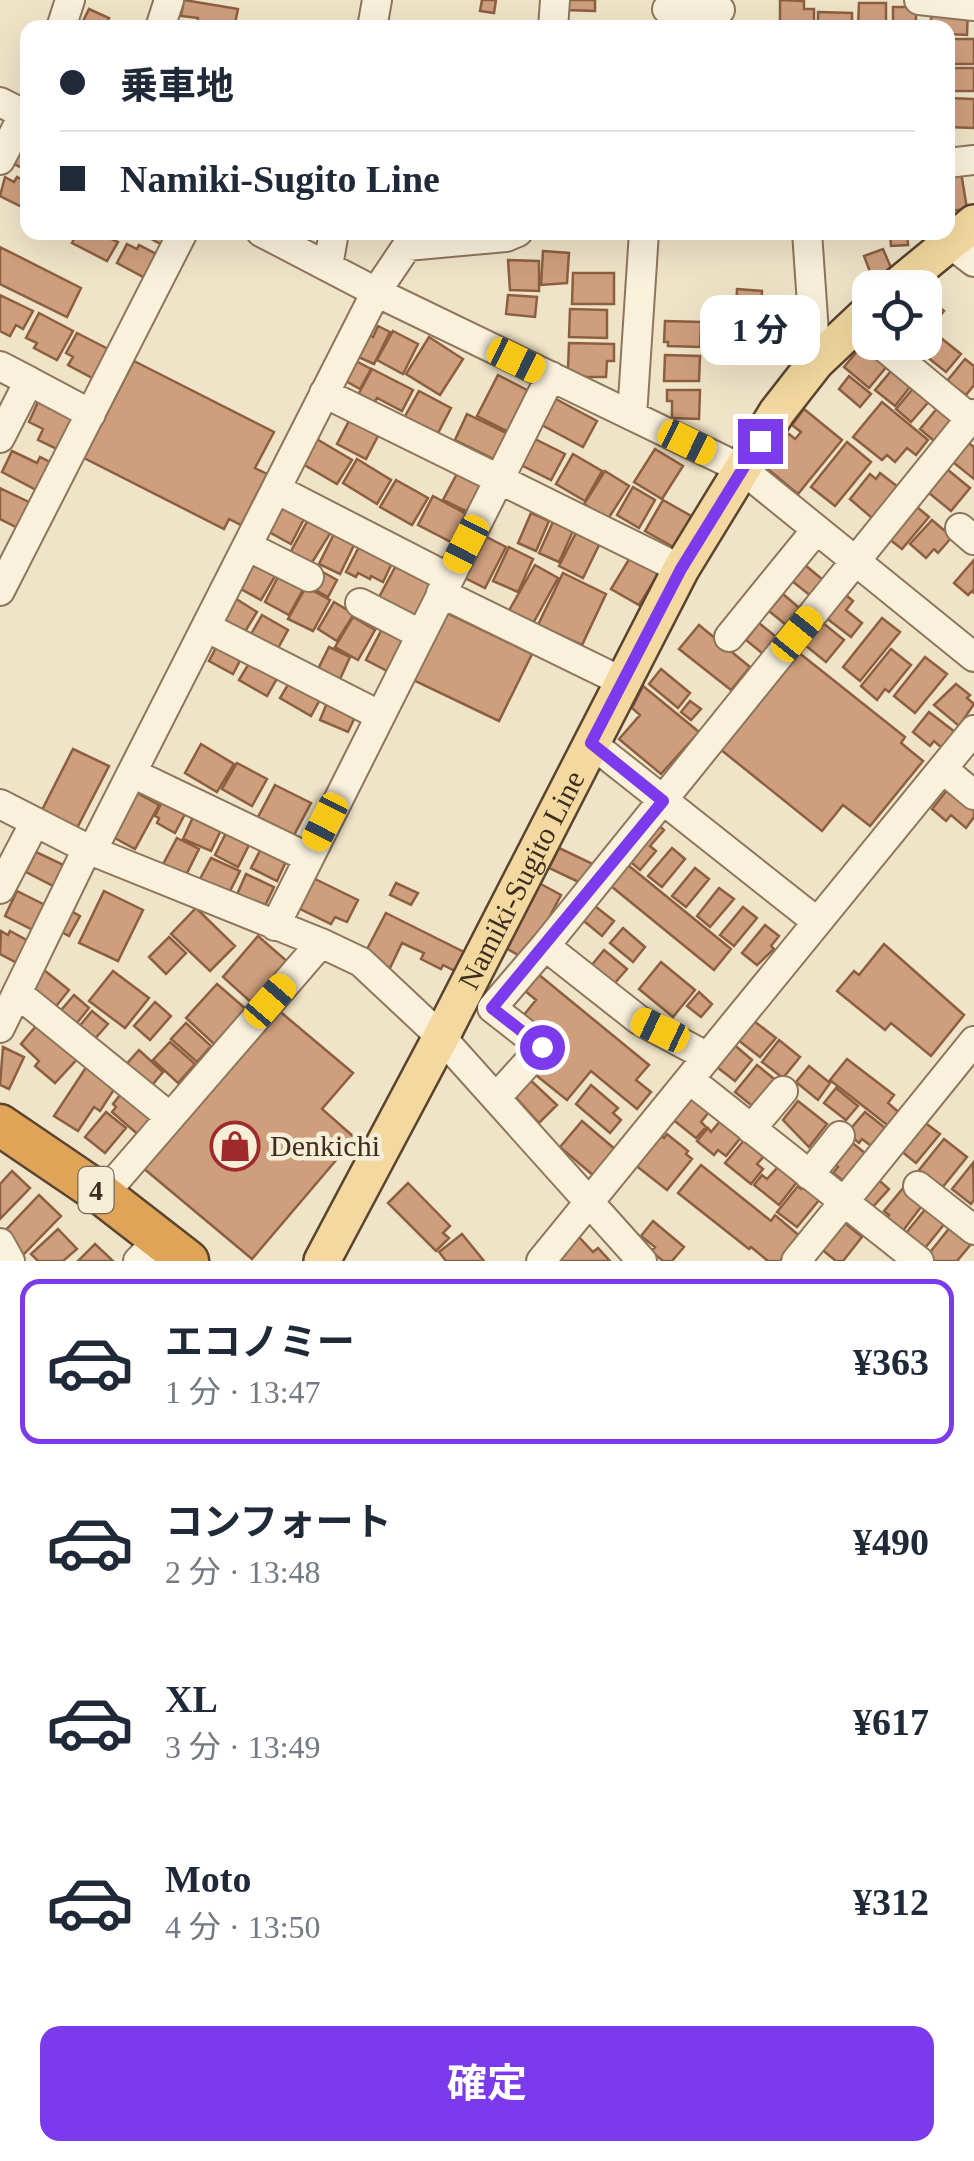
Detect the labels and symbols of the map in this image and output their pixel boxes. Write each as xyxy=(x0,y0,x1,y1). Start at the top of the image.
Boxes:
callout: 1 分 xyxy=(700,296,820,366)
car xyxy=(482,333,550,387)
car xyxy=(653,415,721,469)
route end xyxy=(738,419,783,464)
car xyxy=(439,510,493,578)
car xyxy=(766,601,828,667)
street label: Namiki-Sugito Line xyxy=(451,765,591,995)
car xyxy=(298,788,352,856)
car xyxy=(239,969,301,1033)
car xyxy=(626,1004,694,1056)
route start xyxy=(520,1025,565,1070)
shop icon: Denkichi xyxy=(209,1120,261,1172)
place label: Denkichi xyxy=(270,1129,380,1162)
road number: 4 xyxy=(78,1167,114,1213)

